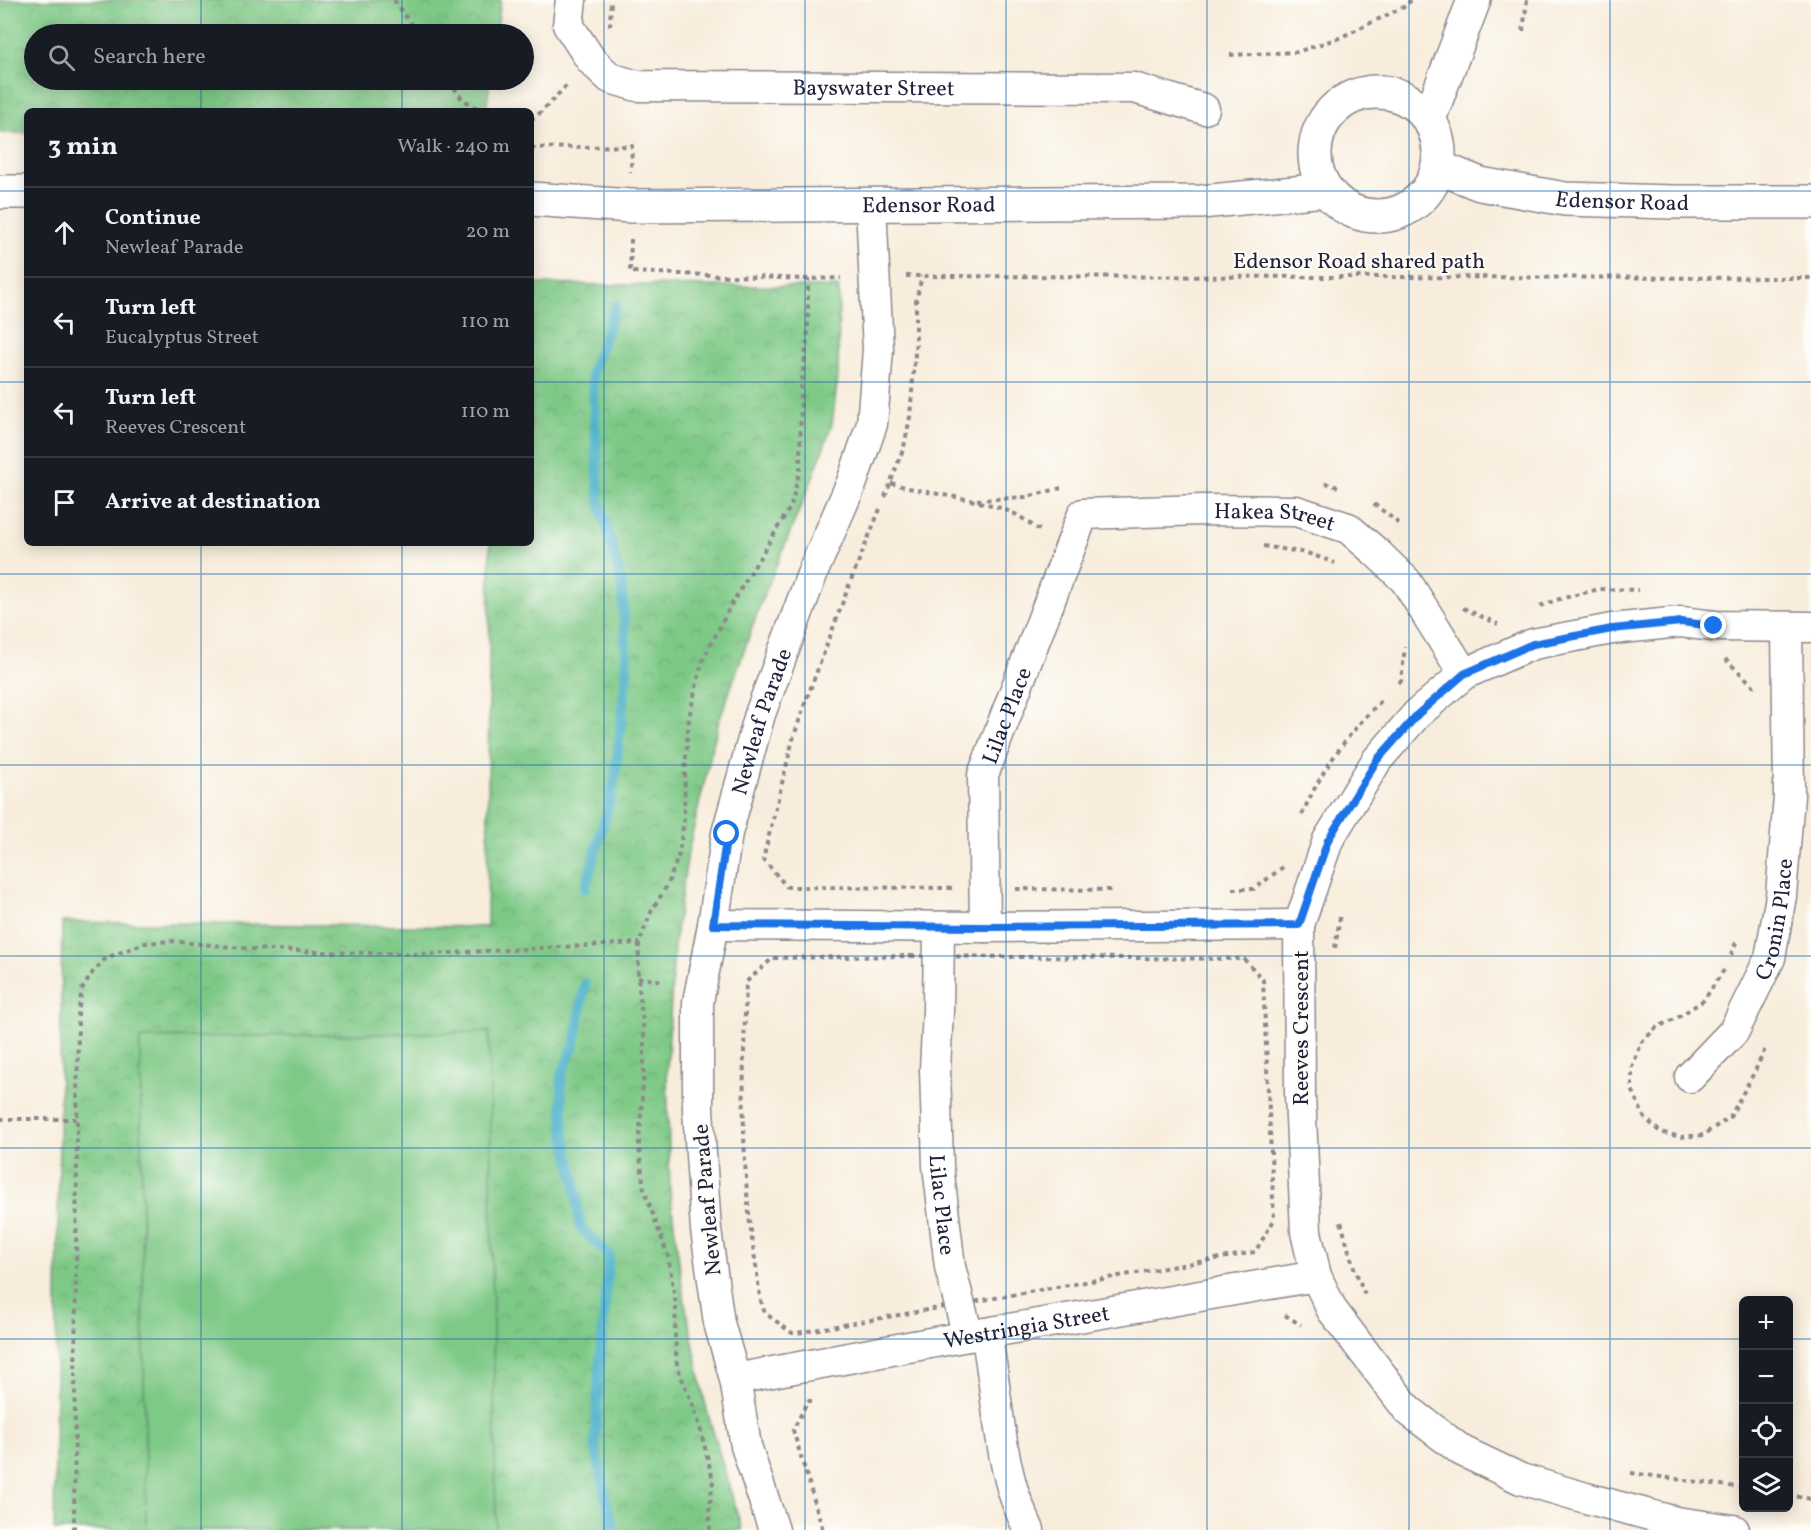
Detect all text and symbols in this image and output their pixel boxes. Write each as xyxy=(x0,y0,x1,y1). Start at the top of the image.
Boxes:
search box xyxy=(24,24,534,90)
icon: search xyxy=(45,41,78,74)
text: Search here xyxy=(93,42,206,73)
street label: Bayswater Street xyxy=(793,74,955,105)
text: 3 min xyxy=(48,129,118,165)
text: Walk · 240 m xyxy=(397,133,510,161)
street label: Edensor Road xyxy=(1553,185,1689,220)
street label: Edensor Road xyxy=(862,190,996,222)
text: Continue xyxy=(105,203,201,234)
icon: ahead xyxy=(48,216,81,249)
text: 20 m xyxy=(466,218,510,246)
text: Newleaf Parade xyxy=(105,234,244,262)
street label: Edensor Road shared path xyxy=(1233,247,1485,278)
text: Turn left xyxy=(105,293,196,324)
icon: left xyxy=(48,306,81,339)
text: 110 m xyxy=(461,308,510,336)
text: Eucalyptus Street xyxy=(105,324,259,352)
text: Turn left xyxy=(105,383,196,414)
icon: left xyxy=(48,396,81,429)
text: 110 m xyxy=(461,398,510,426)
text: Reeves Crescent xyxy=(105,414,246,442)
icon: arrive xyxy=(48,486,81,519)
text: Arrive at destination xyxy=(105,487,321,518)
street label: Hakea Street xyxy=(1214,497,1339,541)
route end xyxy=(1700,612,1726,638)
street label: Newleaf Parade xyxy=(725,644,801,799)
street label: Lilac Place xyxy=(976,663,1041,769)
route start xyxy=(713,820,739,846)
street label: Cronin Place xyxy=(1748,857,1802,986)
street label: Reeves Crescent xyxy=(1287,950,1318,1106)
street label: Newleaf Parade xyxy=(686,1123,731,1277)
street label: Lilac Place xyxy=(920,1154,961,1257)
map controls xyxy=(1739,1296,1793,1512)
button: + xyxy=(1739,1296,1793,1350)
street label: Westringia Street xyxy=(941,1299,1112,1358)
button: − xyxy=(1739,1350,1793,1404)
button: locate xyxy=(1739,1404,1793,1458)
button: layers xyxy=(1739,1458,1793,1512)

